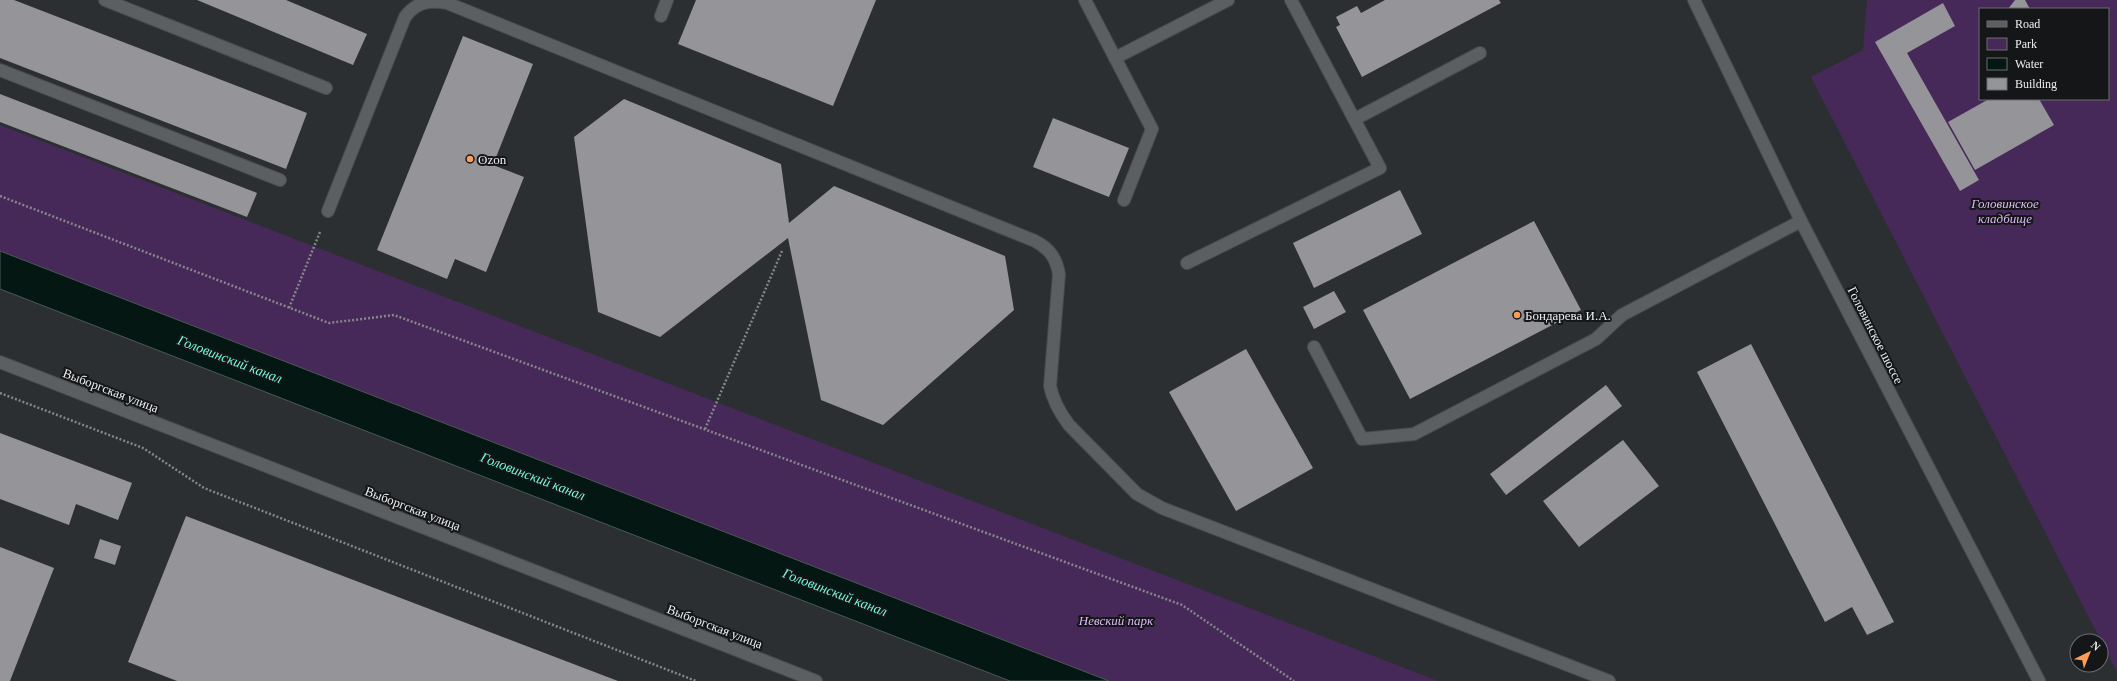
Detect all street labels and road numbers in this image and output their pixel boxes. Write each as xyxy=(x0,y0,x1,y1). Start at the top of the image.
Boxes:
street label: Головинское шоссе xyxy=(1845,284,1907,387)
street label: Выборгская улица xyxy=(61,365,161,416)
street label: Выборгская улица xyxy=(363,483,463,534)
street label: Выборгская улица xyxy=(665,601,765,652)

